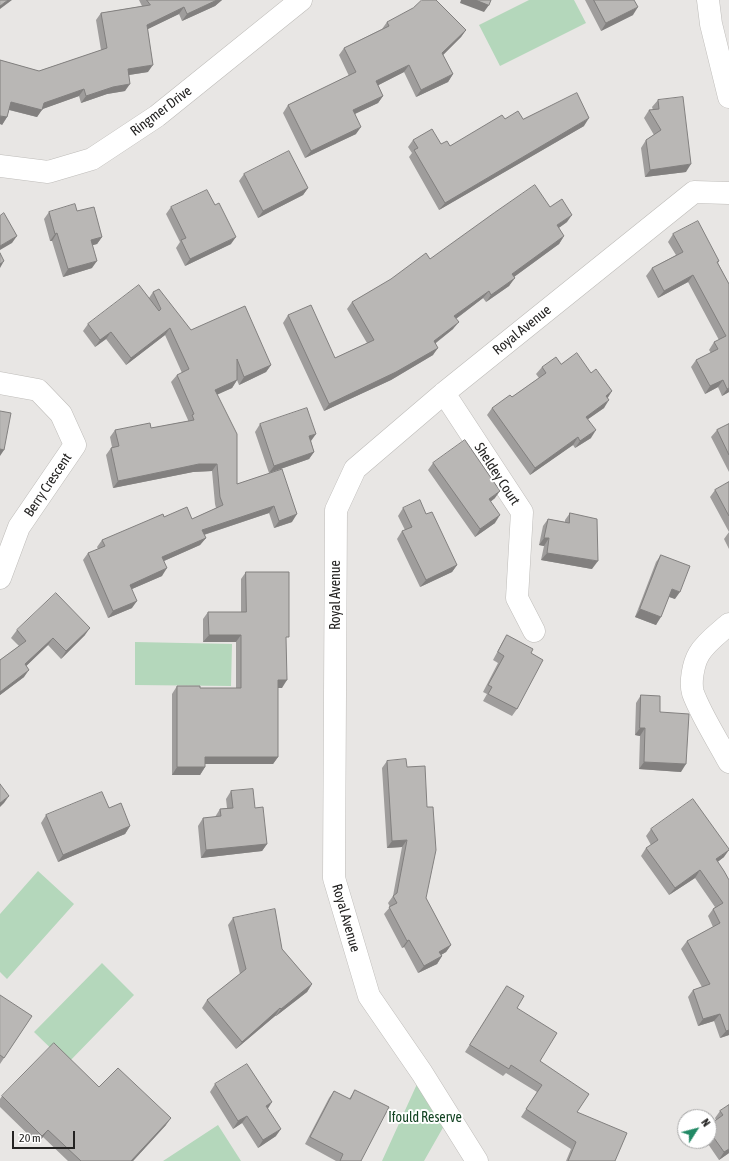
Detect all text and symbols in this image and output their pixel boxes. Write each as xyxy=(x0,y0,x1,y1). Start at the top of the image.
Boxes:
street label: Ringmer Drive xyxy=(127,82,195,140)
street label: Royal Avenue xyxy=(490,301,554,359)
street label: Sheldey Court xyxy=(471,440,523,508)
street label: Berry Crescent xyxy=(21,450,75,520)
street label: Royal Avenue xyxy=(328,560,344,630)
street label: Royal Avenue xyxy=(328,882,364,954)
north arrow xyxy=(677,1109,717,1149)
park label: Ifould Reserve xyxy=(388,1110,462,1126)
text: N xyxy=(699,1116,713,1129)
scale bar xyxy=(14,1123,77,1149)
text: 20 m xyxy=(19,1131,41,1145)

